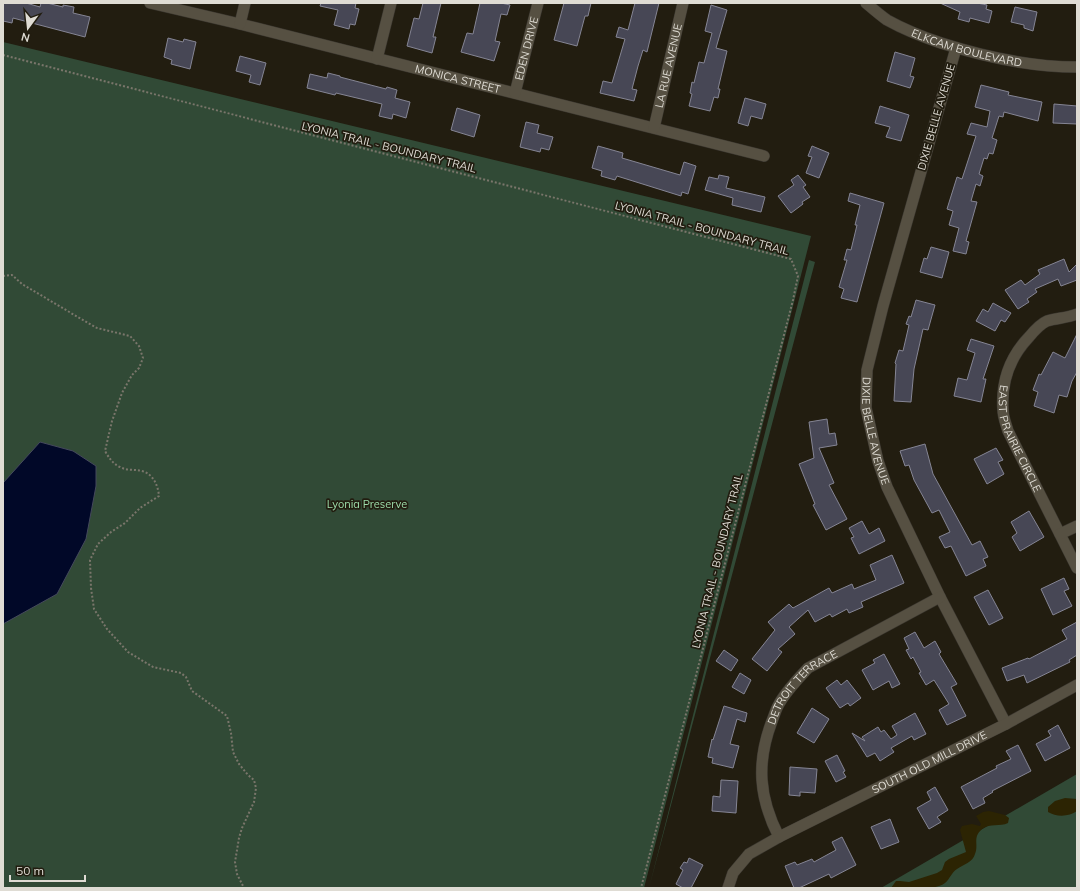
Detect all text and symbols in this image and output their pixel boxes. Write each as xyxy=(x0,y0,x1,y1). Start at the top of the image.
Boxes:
north arrow xyxy=(8,8,48,48)
street label: EDEN DRIVE xyxy=(512,15,541,82)
street label: LA RUE AVENUE xyxy=(652,22,685,109)
street label: ELKCAM BOULEVARD xyxy=(909,26,1023,70)
text: N xyxy=(20,30,31,45)
street label: MONICA STREET xyxy=(414,61,502,96)
street label: DIXIE BELLE AVENUE xyxy=(914,62,958,172)
street label: LYONIA TRAIL - BOUNDARY TRAIL xyxy=(300,118,478,176)
street label: LYONIA TRAIL - BOUNDARY TRAIL xyxy=(614,198,790,258)
street label: DIXIE BELLE AVENUE xyxy=(859,377,893,487)
street label: EAST PRAIRIE CIRCLE xyxy=(996,384,1045,494)
street label: LYONIA TRAIL - BOUNDARY TRAIL xyxy=(688,472,746,650)
park label: Lyonia Preserve xyxy=(327,497,407,511)
street label: DETROIT TERRACE xyxy=(764,647,840,726)
street label: SOUTH OLD MILL DRIVE xyxy=(869,728,989,797)
scale bar xyxy=(10,857,85,883)
text: 50 m xyxy=(16,863,44,878)

